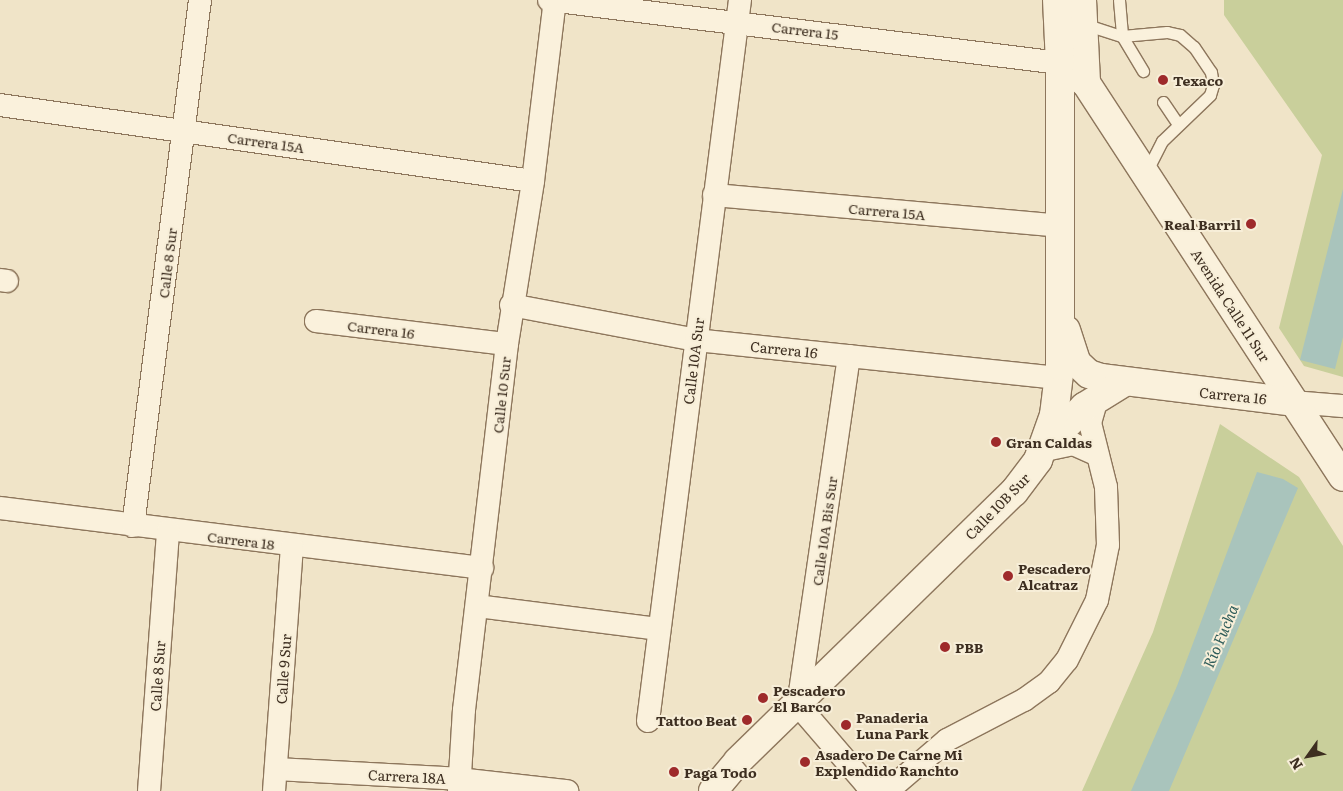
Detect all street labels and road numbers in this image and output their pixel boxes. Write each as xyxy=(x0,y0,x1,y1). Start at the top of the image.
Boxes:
street label: Carrera 15 xyxy=(771,18,839,42)
street label: Carrera 15A xyxy=(227,128,305,156)
street label: Carrera 15A xyxy=(848,199,926,223)
street label: Calle 8 Sur xyxy=(154,227,180,299)
street label: Avenida Calle 11 Sur xyxy=(1188,245,1274,365)
street label: Carrera 16 xyxy=(346,317,416,341)
street label: Calle 10A Sur xyxy=(679,317,707,405)
street label: Carrera 16 xyxy=(750,337,818,361)
street label: Calle 10 Sur xyxy=(489,356,513,434)
street label: Carrera 16 xyxy=(1199,383,1267,407)
street label: Calle 10B Sur xyxy=(961,469,1033,543)
street label: Calle 10A Bis Sur xyxy=(808,475,840,587)
street label: Carrera 18 xyxy=(206,528,276,552)
street label: Calle 9 Sur xyxy=(272,633,294,705)
street label: Calle 8 Sur xyxy=(146,640,168,712)
street label: Carrera 18A xyxy=(368,766,446,786)

